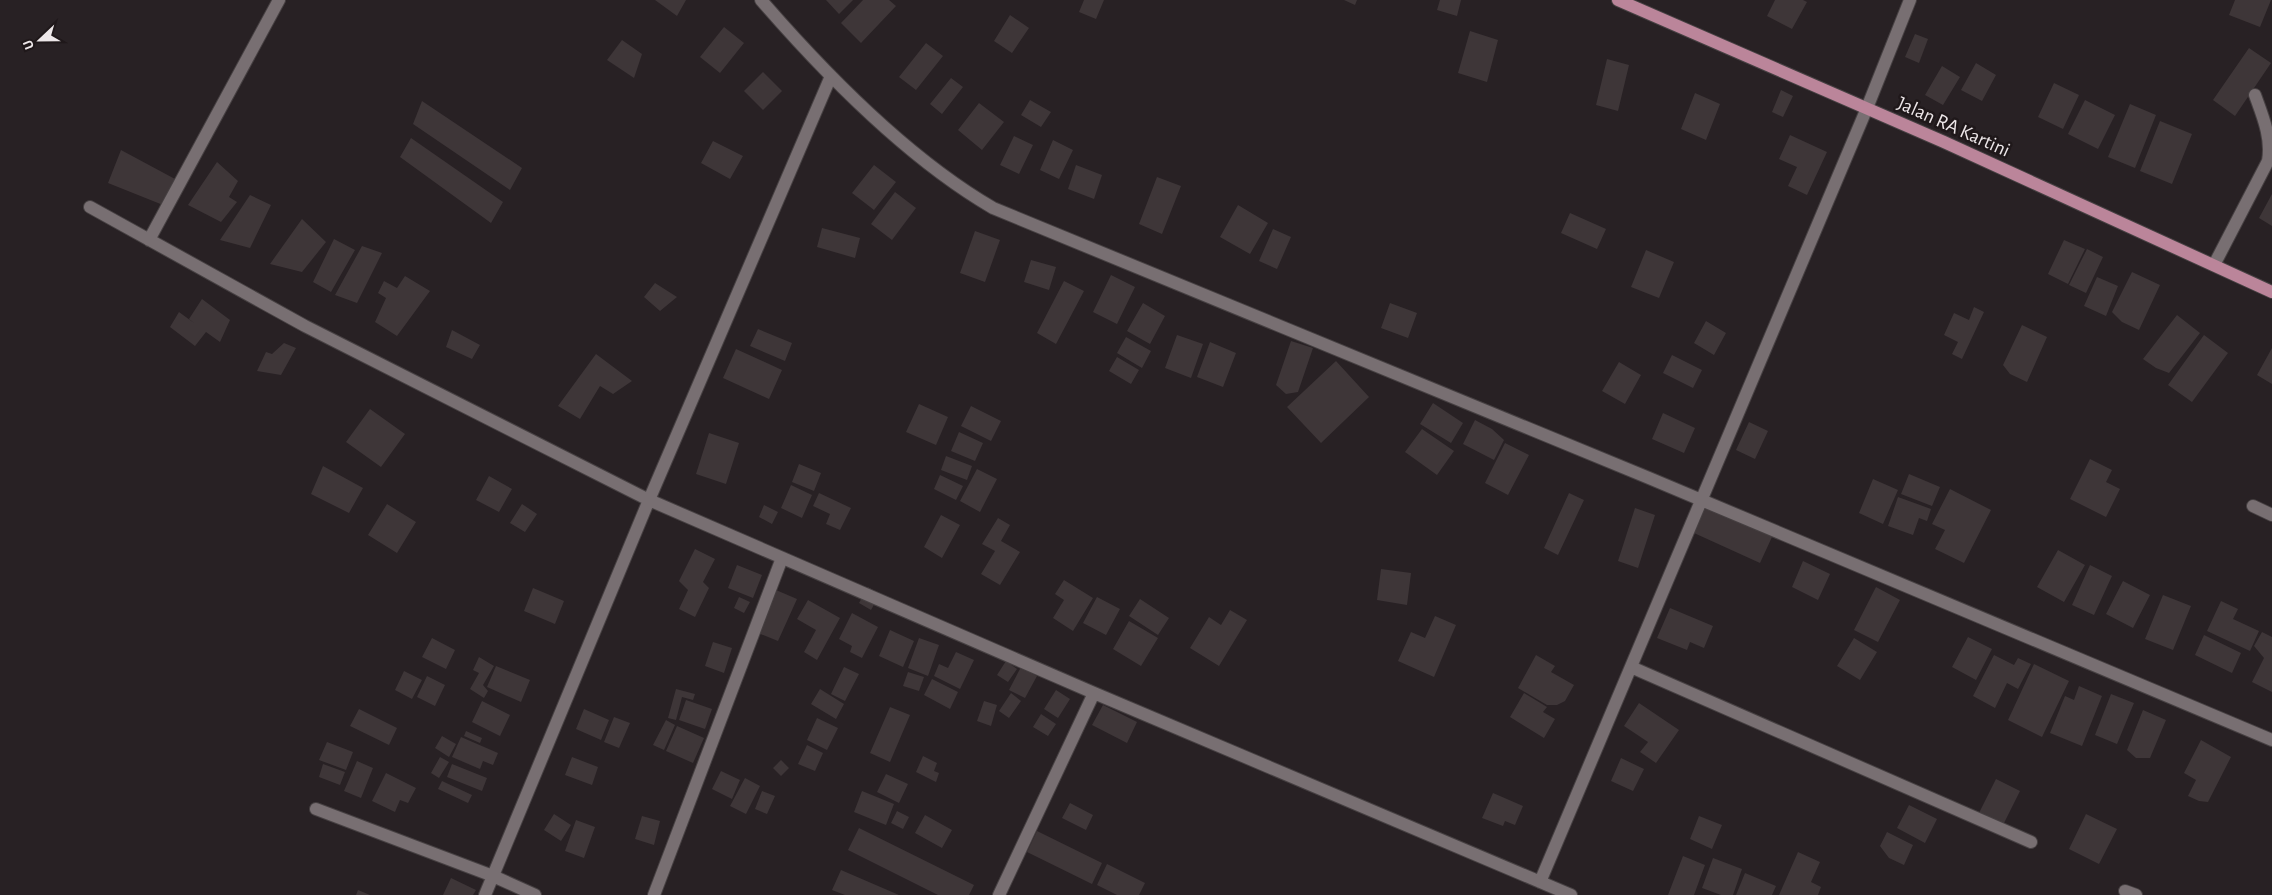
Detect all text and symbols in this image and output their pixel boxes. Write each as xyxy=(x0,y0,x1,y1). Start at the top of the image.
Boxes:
north arrow xyxy=(15,15,65,65)
text: U xyxy=(21,38,37,51)
street label: Jalan RA Kartini xyxy=(1894,93,2013,161)

